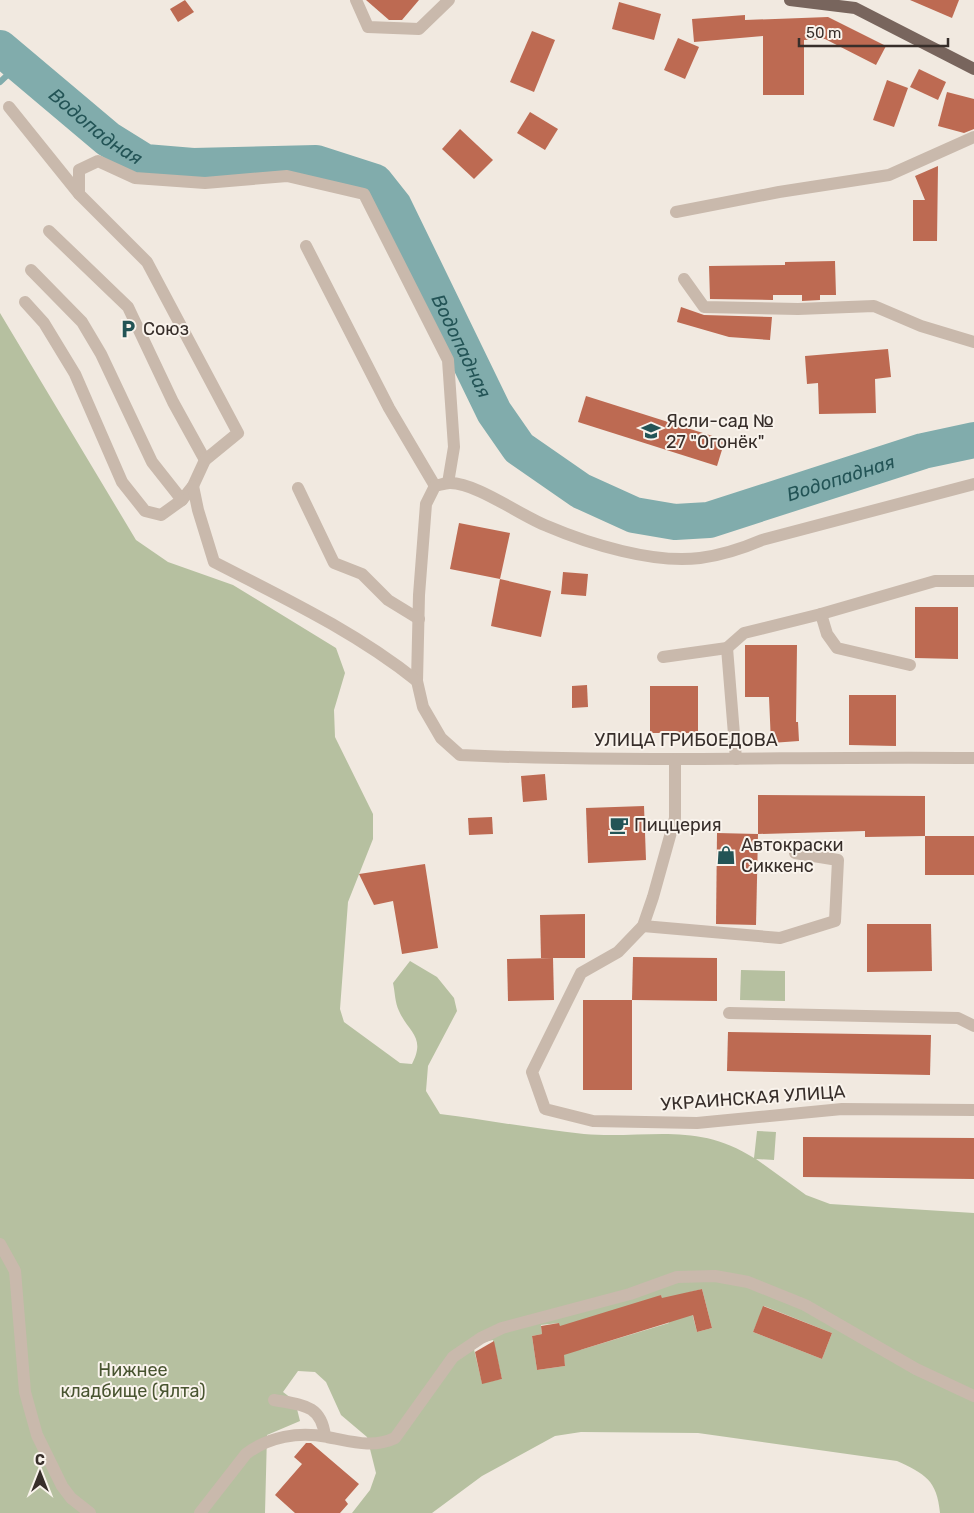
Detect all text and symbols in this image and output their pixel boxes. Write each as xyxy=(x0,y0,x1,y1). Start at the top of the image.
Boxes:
scale bar xyxy=(799,15,948,47)
text: 50 m xyxy=(806,24,841,42)
water label: Водопадная xyxy=(44,83,147,169)
water label: Водопадная xyxy=(427,290,497,401)
parking icon: Союз xyxy=(117,318,139,340)
place label: Союз xyxy=(143,318,189,340)
place label: Ясли-сад № 27 "Огонёк" xyxy=(666,410,774,453)
school or university icon: Ясли-сад № 27 "Огонёк" xyxy=(640,420,662,442)
water label: Водопадная xyxy=(784,449,898,506)
street label: УЛИЦА ГРИБОЕДОВА xyxy=(594,729,778,751)
cafe icon: Пиццерия xyxy=(608,814,630,836)
place label: Пиццерия xyxy=(634,814,722,836)
place label: Автокраски Сиккенс xyxy=(741,834,844,877)
shop icon: Автокраски Сиккенс xyxy=(715,844,737,866)
street label: УКРАИНСКАЯ УЛИЦА xyxy=(660,1081,846,1115)
park label: Нижнее кладбище (Ялта) xyxy=(60,1359,206,1402)
north arrow xyxy=(15,1448,65,1498)
text: С xyxy=(35,1452,45,1469)

